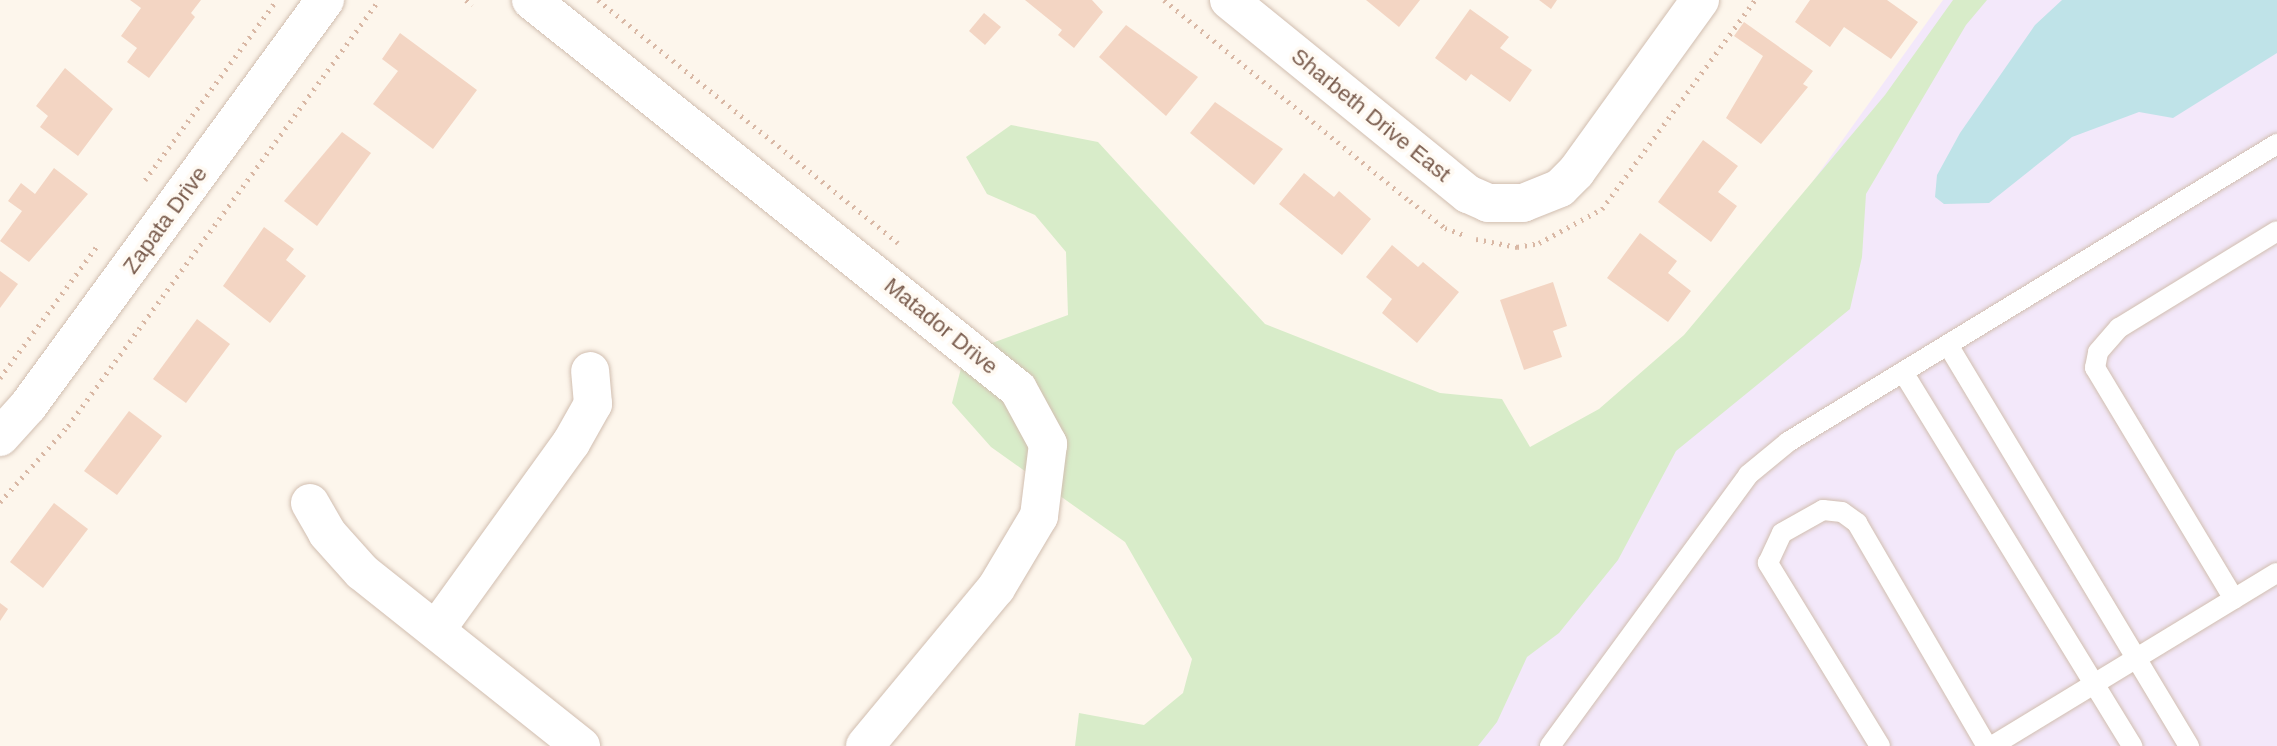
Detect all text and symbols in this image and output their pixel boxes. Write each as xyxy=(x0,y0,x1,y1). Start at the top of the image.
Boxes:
street label: Sharbeth Drive East xyxy=(1286,43,1456,187)
street label: Zapata Drive xyxy=(117,161,213,279)
street label: Matador Drive xyxy=(879,272,1003,380)

